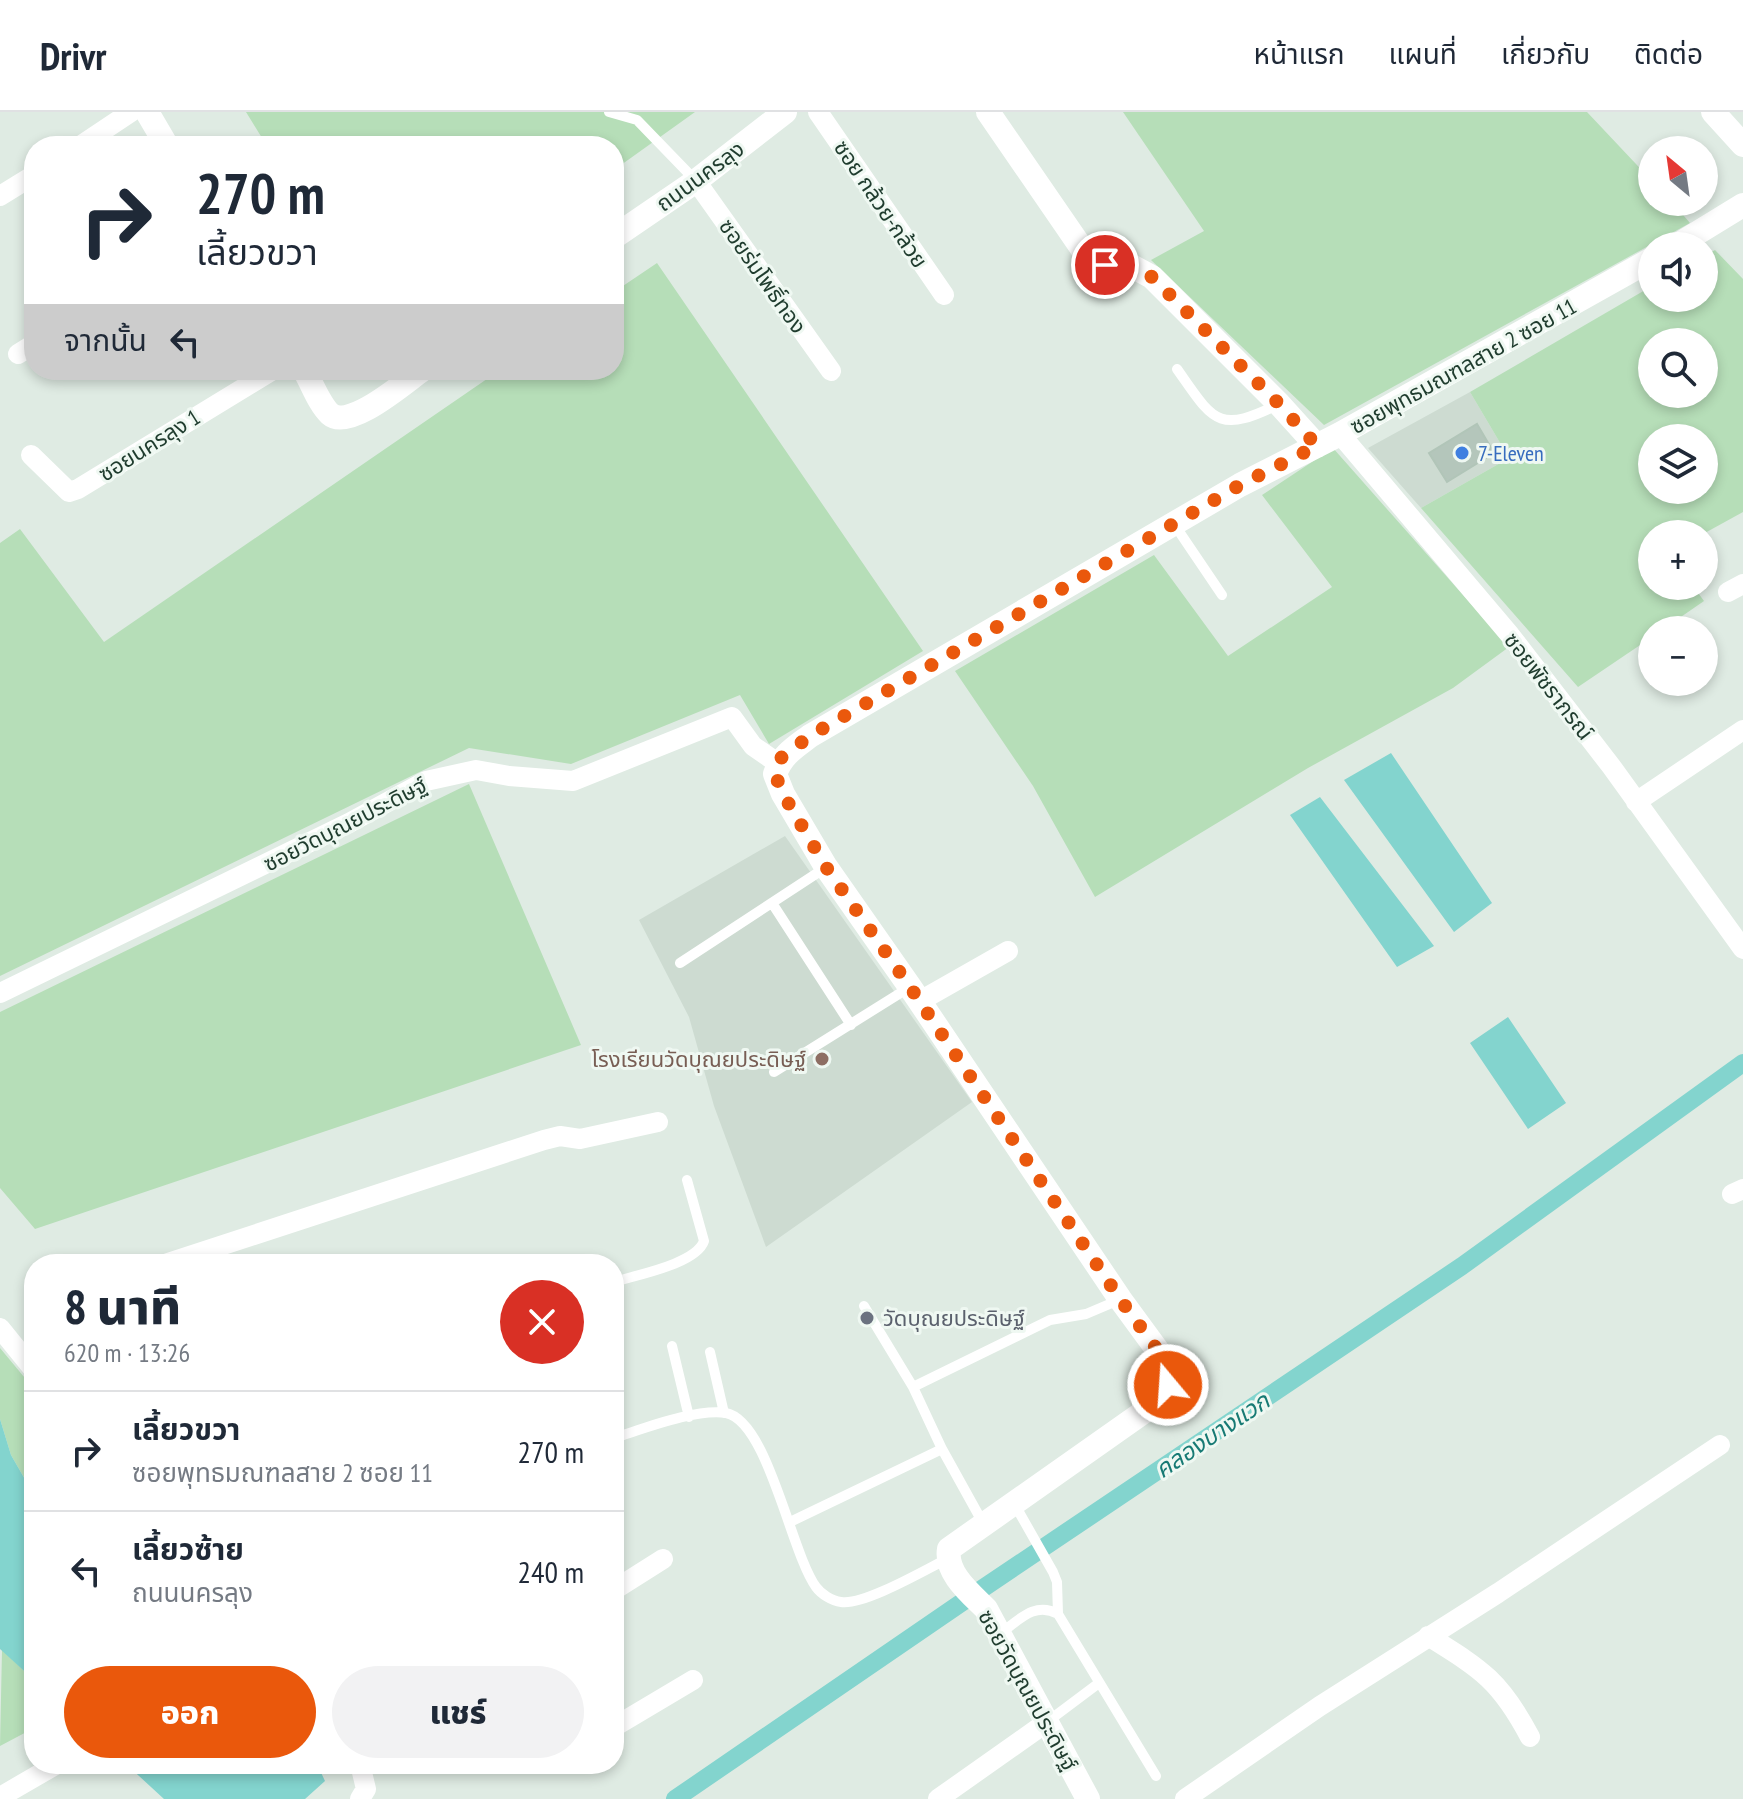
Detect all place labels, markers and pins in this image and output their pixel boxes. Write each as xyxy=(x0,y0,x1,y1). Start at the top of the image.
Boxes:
pin xyxy=(1071,231,1139,299)
place label: 7-Eleven xyxy=(1478,439,1544,467)
marker: 7-Eleven xyxy=(1453,444,1471,462)
place label: โรงเรียนวัดบุณยประดิษฐ์ xyxy=(591,1045,806,1073)
marker: โรงเรียนวัดบุณยประดิษฐ์ xyxy=(813,1050,831,1068)
place label: วัดบุณยประดิษฐ์ xyxy=(883,1304,1025,1332)
marker: วัดบุณยประดิษฐ์ xyxy=(858,1309,876,1327)

